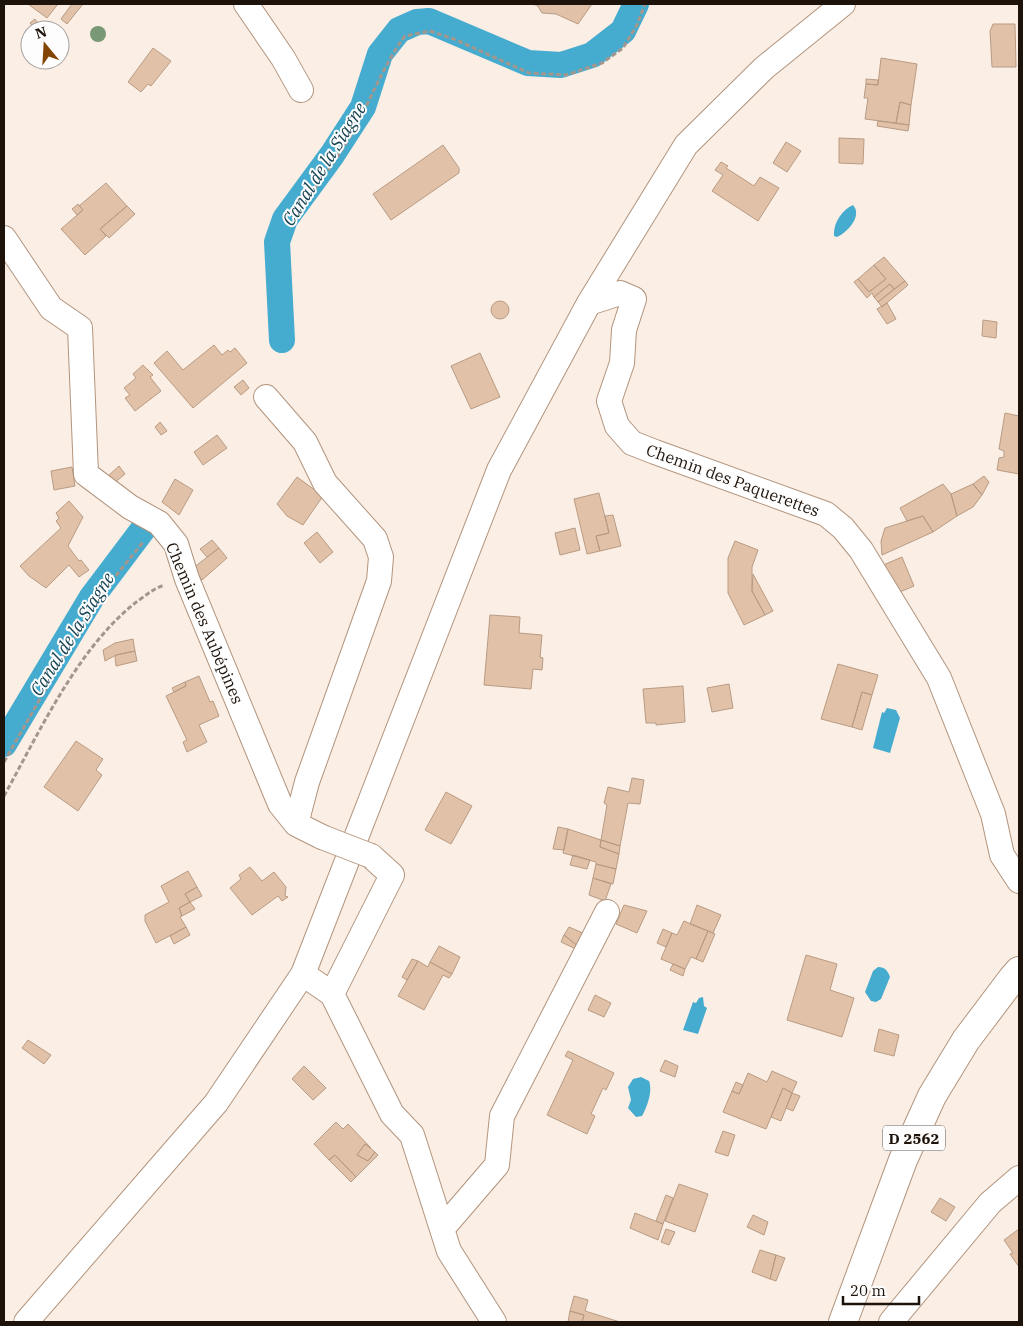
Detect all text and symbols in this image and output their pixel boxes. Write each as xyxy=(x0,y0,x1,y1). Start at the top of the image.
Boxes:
north arrow xyxy=(20,20,70,70)
text: N xyxy=(33,22,49,43)
water label: Canal de la Siagne xyxy=(277,98,371,230)
street label: Chemin des Paquerettes xyxy=(644,439,822,521)
street label: Chemin des Aubépines xyxy=(162,539,248,707)
water label: Canal de la Siagne xyxy=(25,568,119,700)
road number: D 2562 xyxy=(883,1126,945,1150)
scale bar xyxy=(843,1274,919,1306)
text: 20 m xyxy=(850,1281,886,1300)

